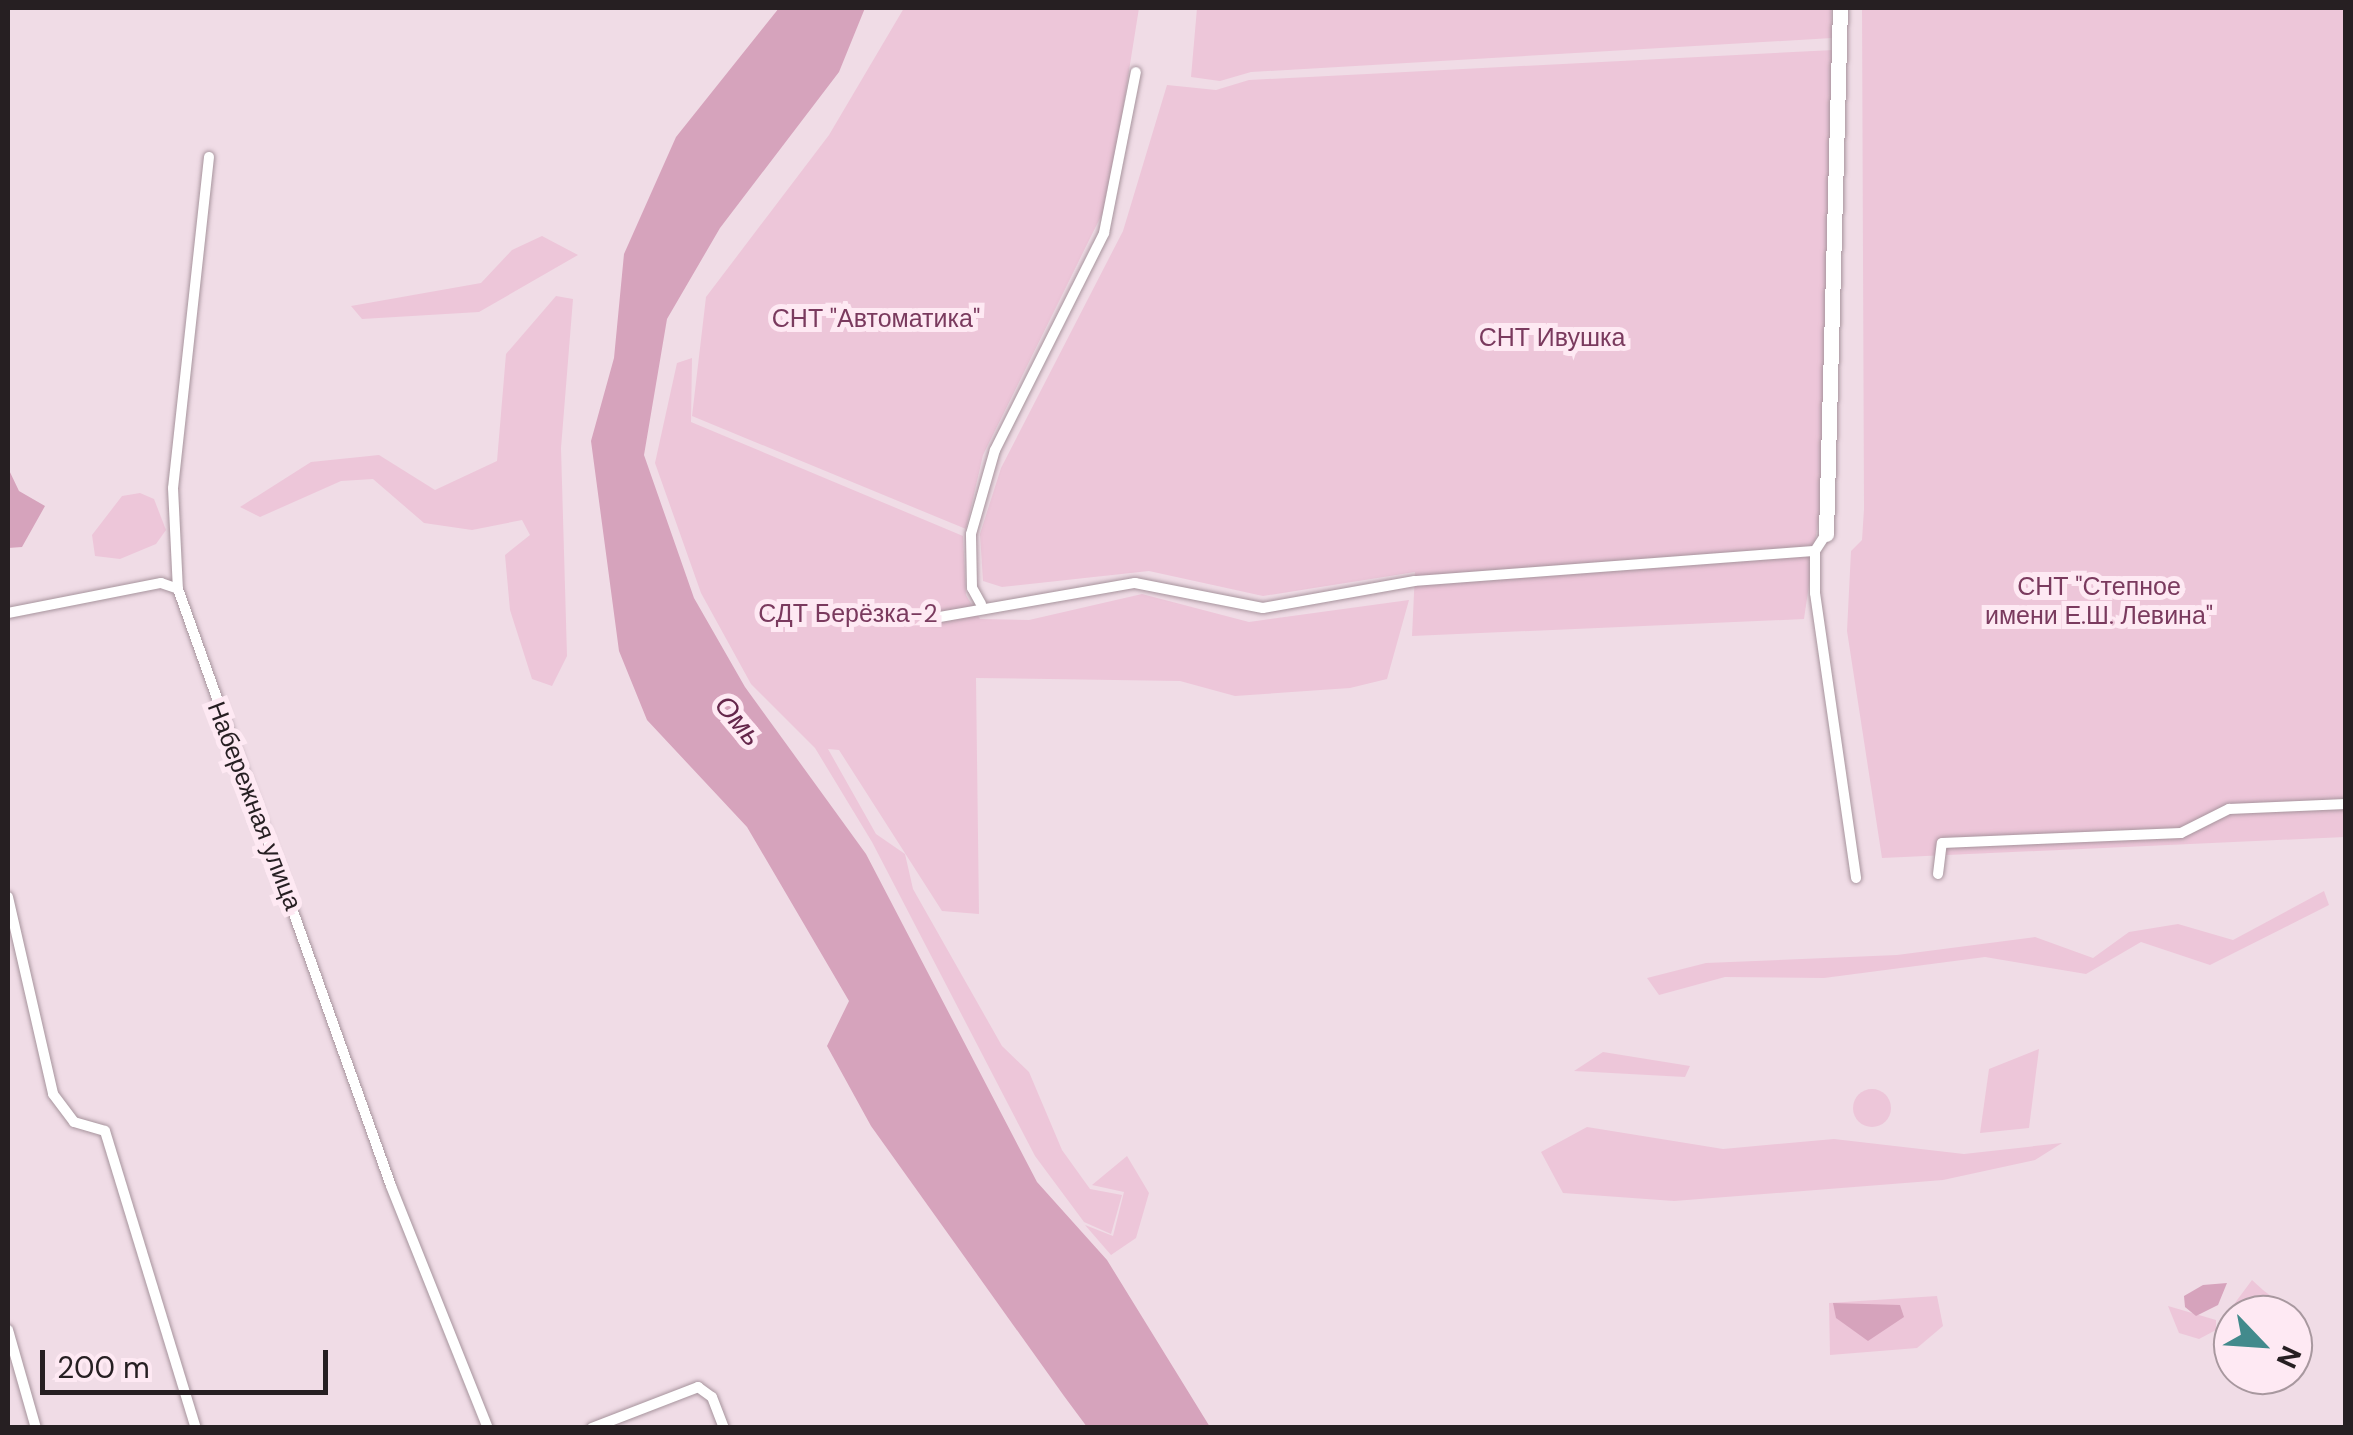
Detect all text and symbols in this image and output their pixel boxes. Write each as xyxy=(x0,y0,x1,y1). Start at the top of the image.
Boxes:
park label: СНТ "Автоматика" xyxy=(772,304,980,334)
park label: СНТ Ивушка xyxy=(1479,323,1625,353)
park label: СНТ "Степное имени Е.Ш. Левина" xyxy=(1985,573,2213,632)
park label: СДТ Берёзка-2 xyxy=(758,599,938,629)
water label: Омь xyxy=(707,689,769,753)
street label: Набережная улица xyxy=(200,698,308,914)
north arrow xyxy=(2213,1295,2313,1395)
scale bar xyxy=(45,1330,332,1392)
text: N xyxy=(2268,1340,2310,1374)
text: 200 m xyxy=(57,1348,150,1387)

